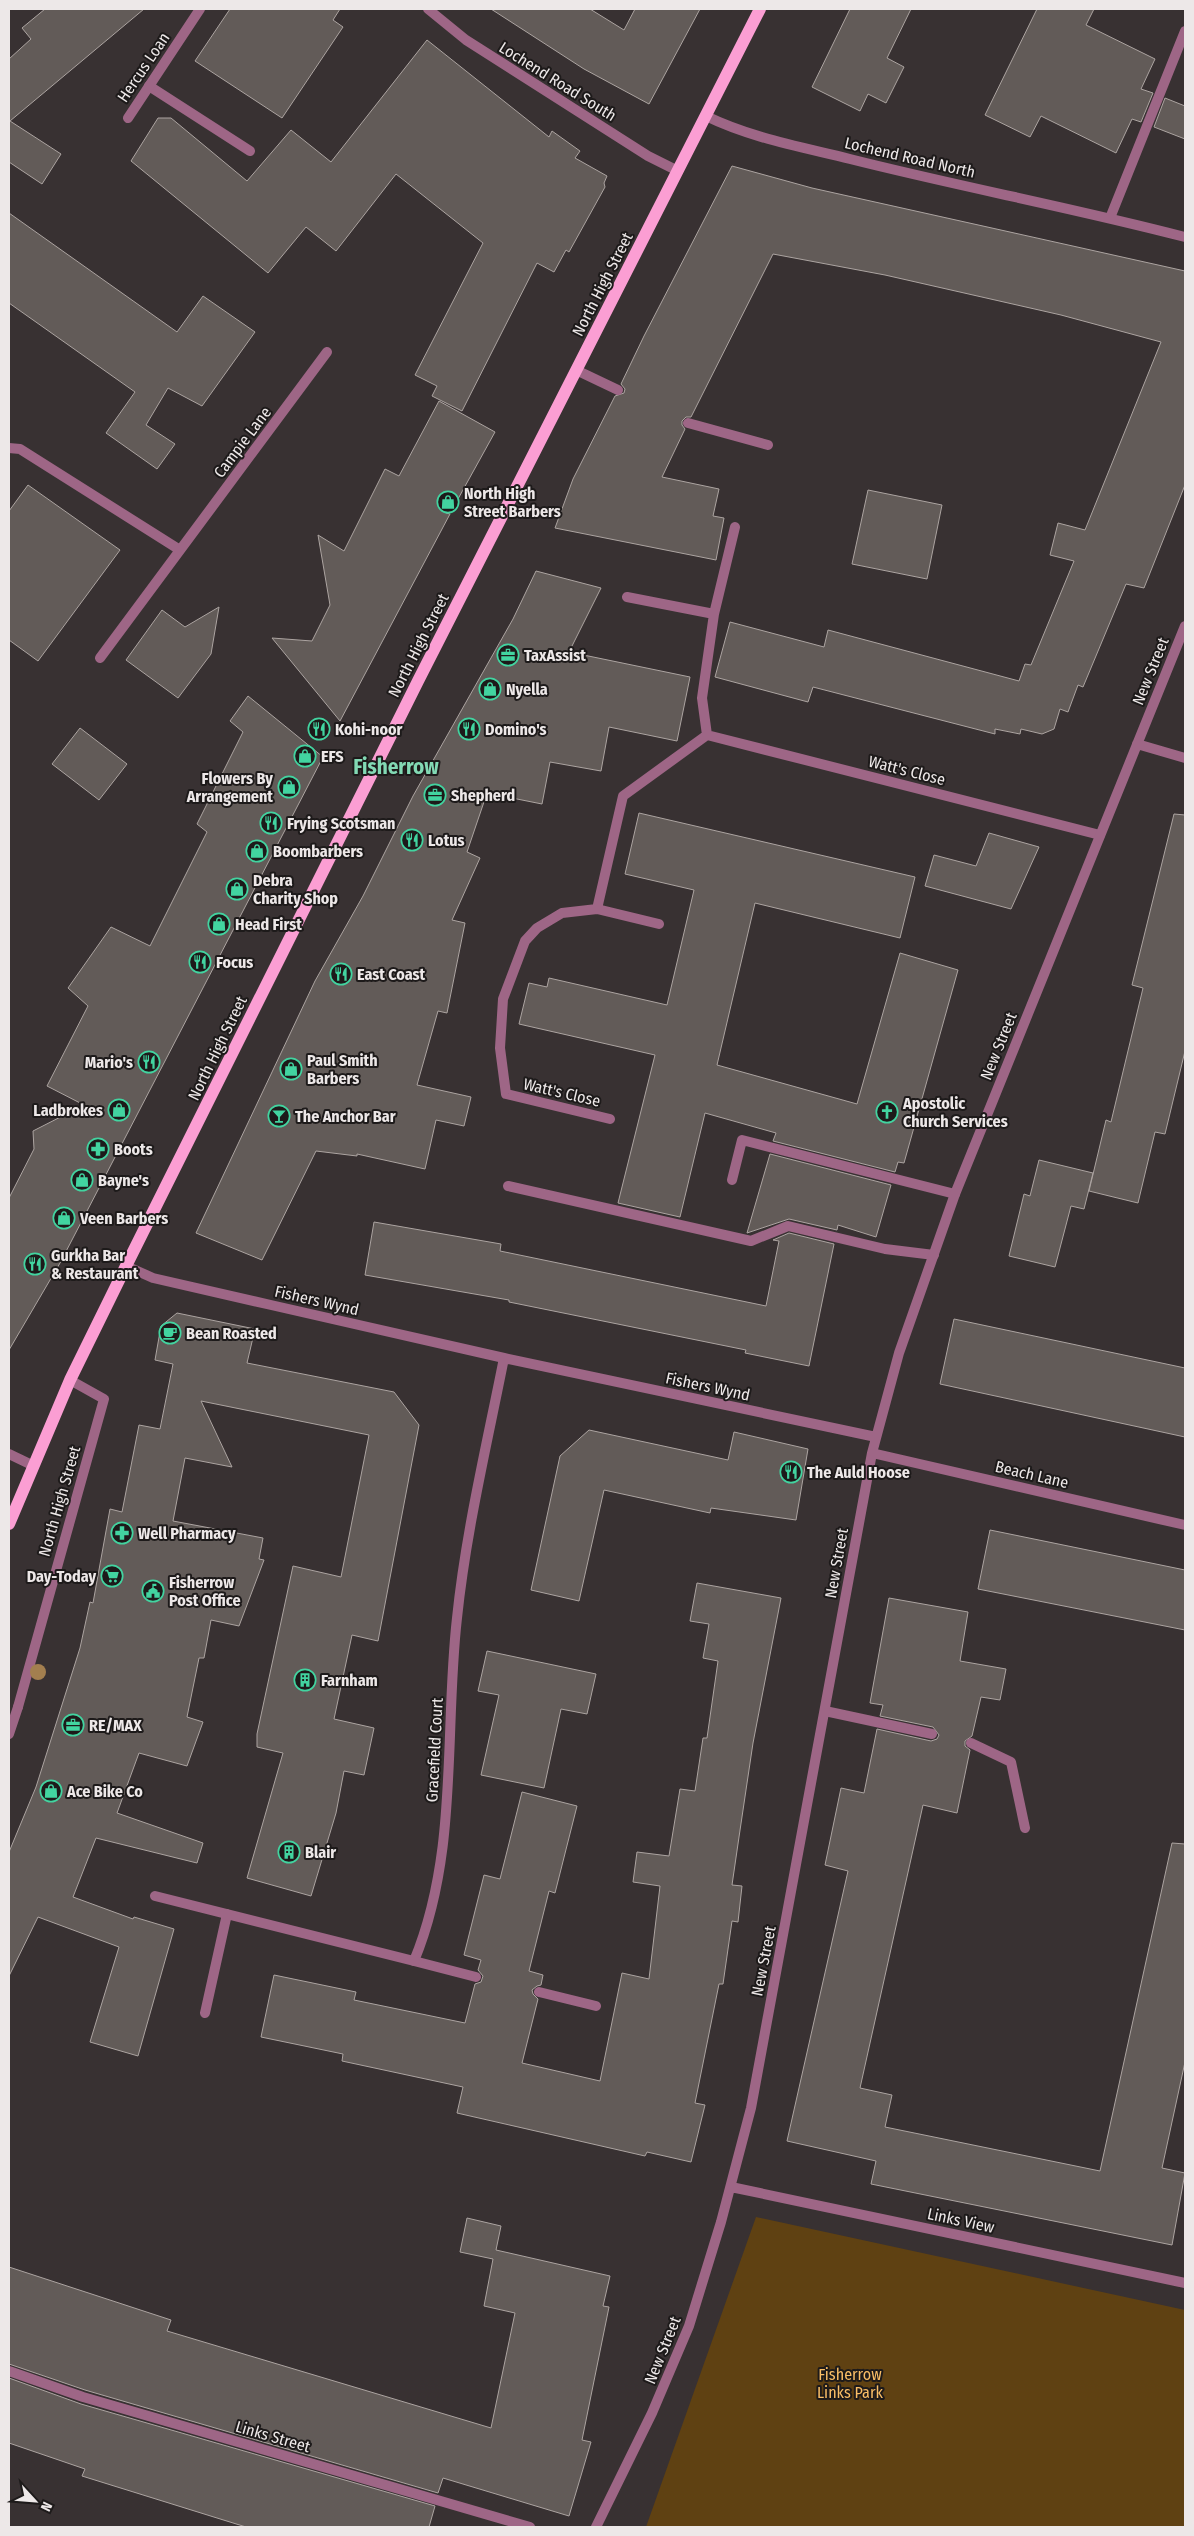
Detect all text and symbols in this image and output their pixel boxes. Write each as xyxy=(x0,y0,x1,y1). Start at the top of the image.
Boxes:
street label: Hercus Loan xyxy=(113,29,174,106)
street label: Lochend Road South xyxy=(496,38,620,125)
street label: Lochend Road North xyxy=(843,133,977,182)
street label: North High Street xyxy=(568,228,637,339)
street label: Campie Lane xyxy=(210,403,275,481)
place label: North High Street Barbers xyxy=(464,484,561,521)
shop icon: North High Street Barbers xyxy=(436,490,460,514)
street label: North High Street xyxy=(384,589,453,700)
street label: New Street xyxy=(1128,634,1173,708)
office icon: TaxAssist xyxy=(496,643,520,667)
place label: TaxAssist xyxy=(524,646,586,665)
shop icon: Nyella xyxy=(478,677,502,701)
place label: Nyella xyxy=(506,680,548,699)
restaurant icon: Kohi-noor xyxy=(307,717,331,741)
restaurant icon: Domino's xyxy=(457,717,481,741)
place label: Kohi-noor xyxy=(335,720,403,739)
place label: Domino's xyxy=(485,720,547,739)
shop icon: EFS xyxy=(293,744,317,768)
place label: EFS xyxy=(321,747,344,766)
street label: Watt's Close xyxy=(866,752,947,789)
district label: Fisherrow xyxy=(353,754,439,780)
place label: Flowers By Arrangement xyxy=(186,769,273,806)
shop icon: Flowers By Arrangement xyxy=(277,775,301,799)
office icon: Shepherd xyxy=(423,783,447,807)
place label: Shepherd xyxy=(451,786,515,805)
restaurant icon: Frying Scotsman xyxy=(259,811,283,835)
place label: Frying Scotsman xyxy=(287,814,395,833)
restaurant icon: Lotus xyxy=(400,828,424,852)
place label: Lotus xyxy=(428,831,465,850)
shop icon: Boombarbers xyxy=(245,839,269,863)
place label: Boombarbers xyxy=(273,842,363,861)
place label: Debra Charity Shop xyxy=(253,871,338,908)
shop icon: Debra Charity Shop xyxy=(225,877,249,901)
shop icon: Head First xyxy=(207,912,231,936)
place label: Head First xyxy=(235,915,302,934)
restaurant icon: Focus xyxy=(188,950,212,974)
place label: Focus xyxy=(216,953,253,972)
restaurant icon: East Coast xyxy=(329,962,353,986)
place label: East Coast xyxy=(357,965,426,984)
street label: North High Street xyxy=(184,992,251,1104)
street label: New Street xyxy=(976,1009,1021,1083)
restaurant icon: Mario's xyxy=(137,1050,161,1074)
place label: Paul Smith Barbers xyxy=(307,1051,378,1088)
place label: Mario's xyxy=(85,1053,133,1072)
shop icon: Paul Smith Barbers xyxy=(279,1057,303,1081)
street label: Watt's Close xyxy=(522,1074,602,1111)
place label: Apostolic Church Services xyxy=(902,1094,1008,1131)
shop icon: Ladbrokes xyxy=(107,1098,131,1122)
church icon: Apostolic Church Services xyxy=(875,1100,899,1124)
place label: Ladbrokes xyxy=(33,1101,103,1120)
bar icon: The Anchor Bar xyxy=(267,1104,291,1128)
place label: The Anchor Bar xyxy=(295,1107,396,1126)
pharmacy icon: Boots xyxy=(86,1137,110,1161)
place label: Boots xyxy=(114,1140,153,1159)
shop icon: Bayne's xyxy=(70,1168,94,1192)
place label: Bayne's xyxy=(98,1171,149,1190)
shop icon: Veen Barbers xyxy=(52,1206,76,1230)
place label: Veen Barbers xyxy=(79,1209,168,1228)
place label: Gurkha Bar & Restaurant xyxy=(51,1246,139,1283)
restaurant icon: Gurkha Bar & Restaurant xyxy=(23,1252,47,1276)
street label: Fishers Wynd xyxy=(273,1282,361,1319)
cafe icon: Bean Roasted xyxy=(158,1321,182,1345)
place label: Bean Roasted xyxy=(186,1324,277,1343)
street label: Fishers Wynd xyxy=(664,1368,752,1405)
street label: North High Street xyxy=(35,1443,85,1559)
street label: Beach Lane xyxy=(993,1457,1070,1492)
restaurant icon: The Auld Hoose xyxy=(779,1460,803,1484)
place label: The Auld Hoose xyxy=(807,1463,910,1482)
pharmacy icon: Well Pharmacy xyxy=(110,1521,134,1545)
place label: Well Pharmacy xyxy=(138,1524,236,1543)
street label: New Street xyxy=(821,1526,852,1600)
supermarket icon: Day-Today xyxy=(100,1564,124,1588)
place label: Day-Today xyxy=(27,1567,96,1586)
place label: Fisherrow Post Office xyxy=(169,1573,241,1610)
public building icon: Fisherrow Post Office xyxy=(141,1579,165,1603)
building icon: Farnham xyxy=(293,1668,317,1692)
place label: Farnham xyxy=(321,1671,378,1690)
street label: Gracefield Court xyxy=(422,1696,447,1803)
office icon: RE/MAX xyxy=(61,1713,85,1737)
place label: RE/MAX xyxy=(89,1716,142,1735)
shop icon: Ace Bike Co xyxy=(39,1779,63,1803)
place label: Ace Bike Co xyxy=(66,1782,143,1801)
building icon: Blair xyxy=(277,1840,301,1864)
place label: Blair xyxy=(305,1843,336,1862)
street label: New Street xyxy=(747,1924,780,1998)
street label: Links View xyxy=(926,2204,997,2237)
street label: New Street xyxy=(640,2313,685,2387)
park label: Fisherrow Links Park xyxy=(817,2365,884,2402)
street label: Links Street xyxy=(233,2417,313,2456)
north arrow xyxy=(10,2476,60,2526)
text: N xyxy=(37,2499,56,2514)

